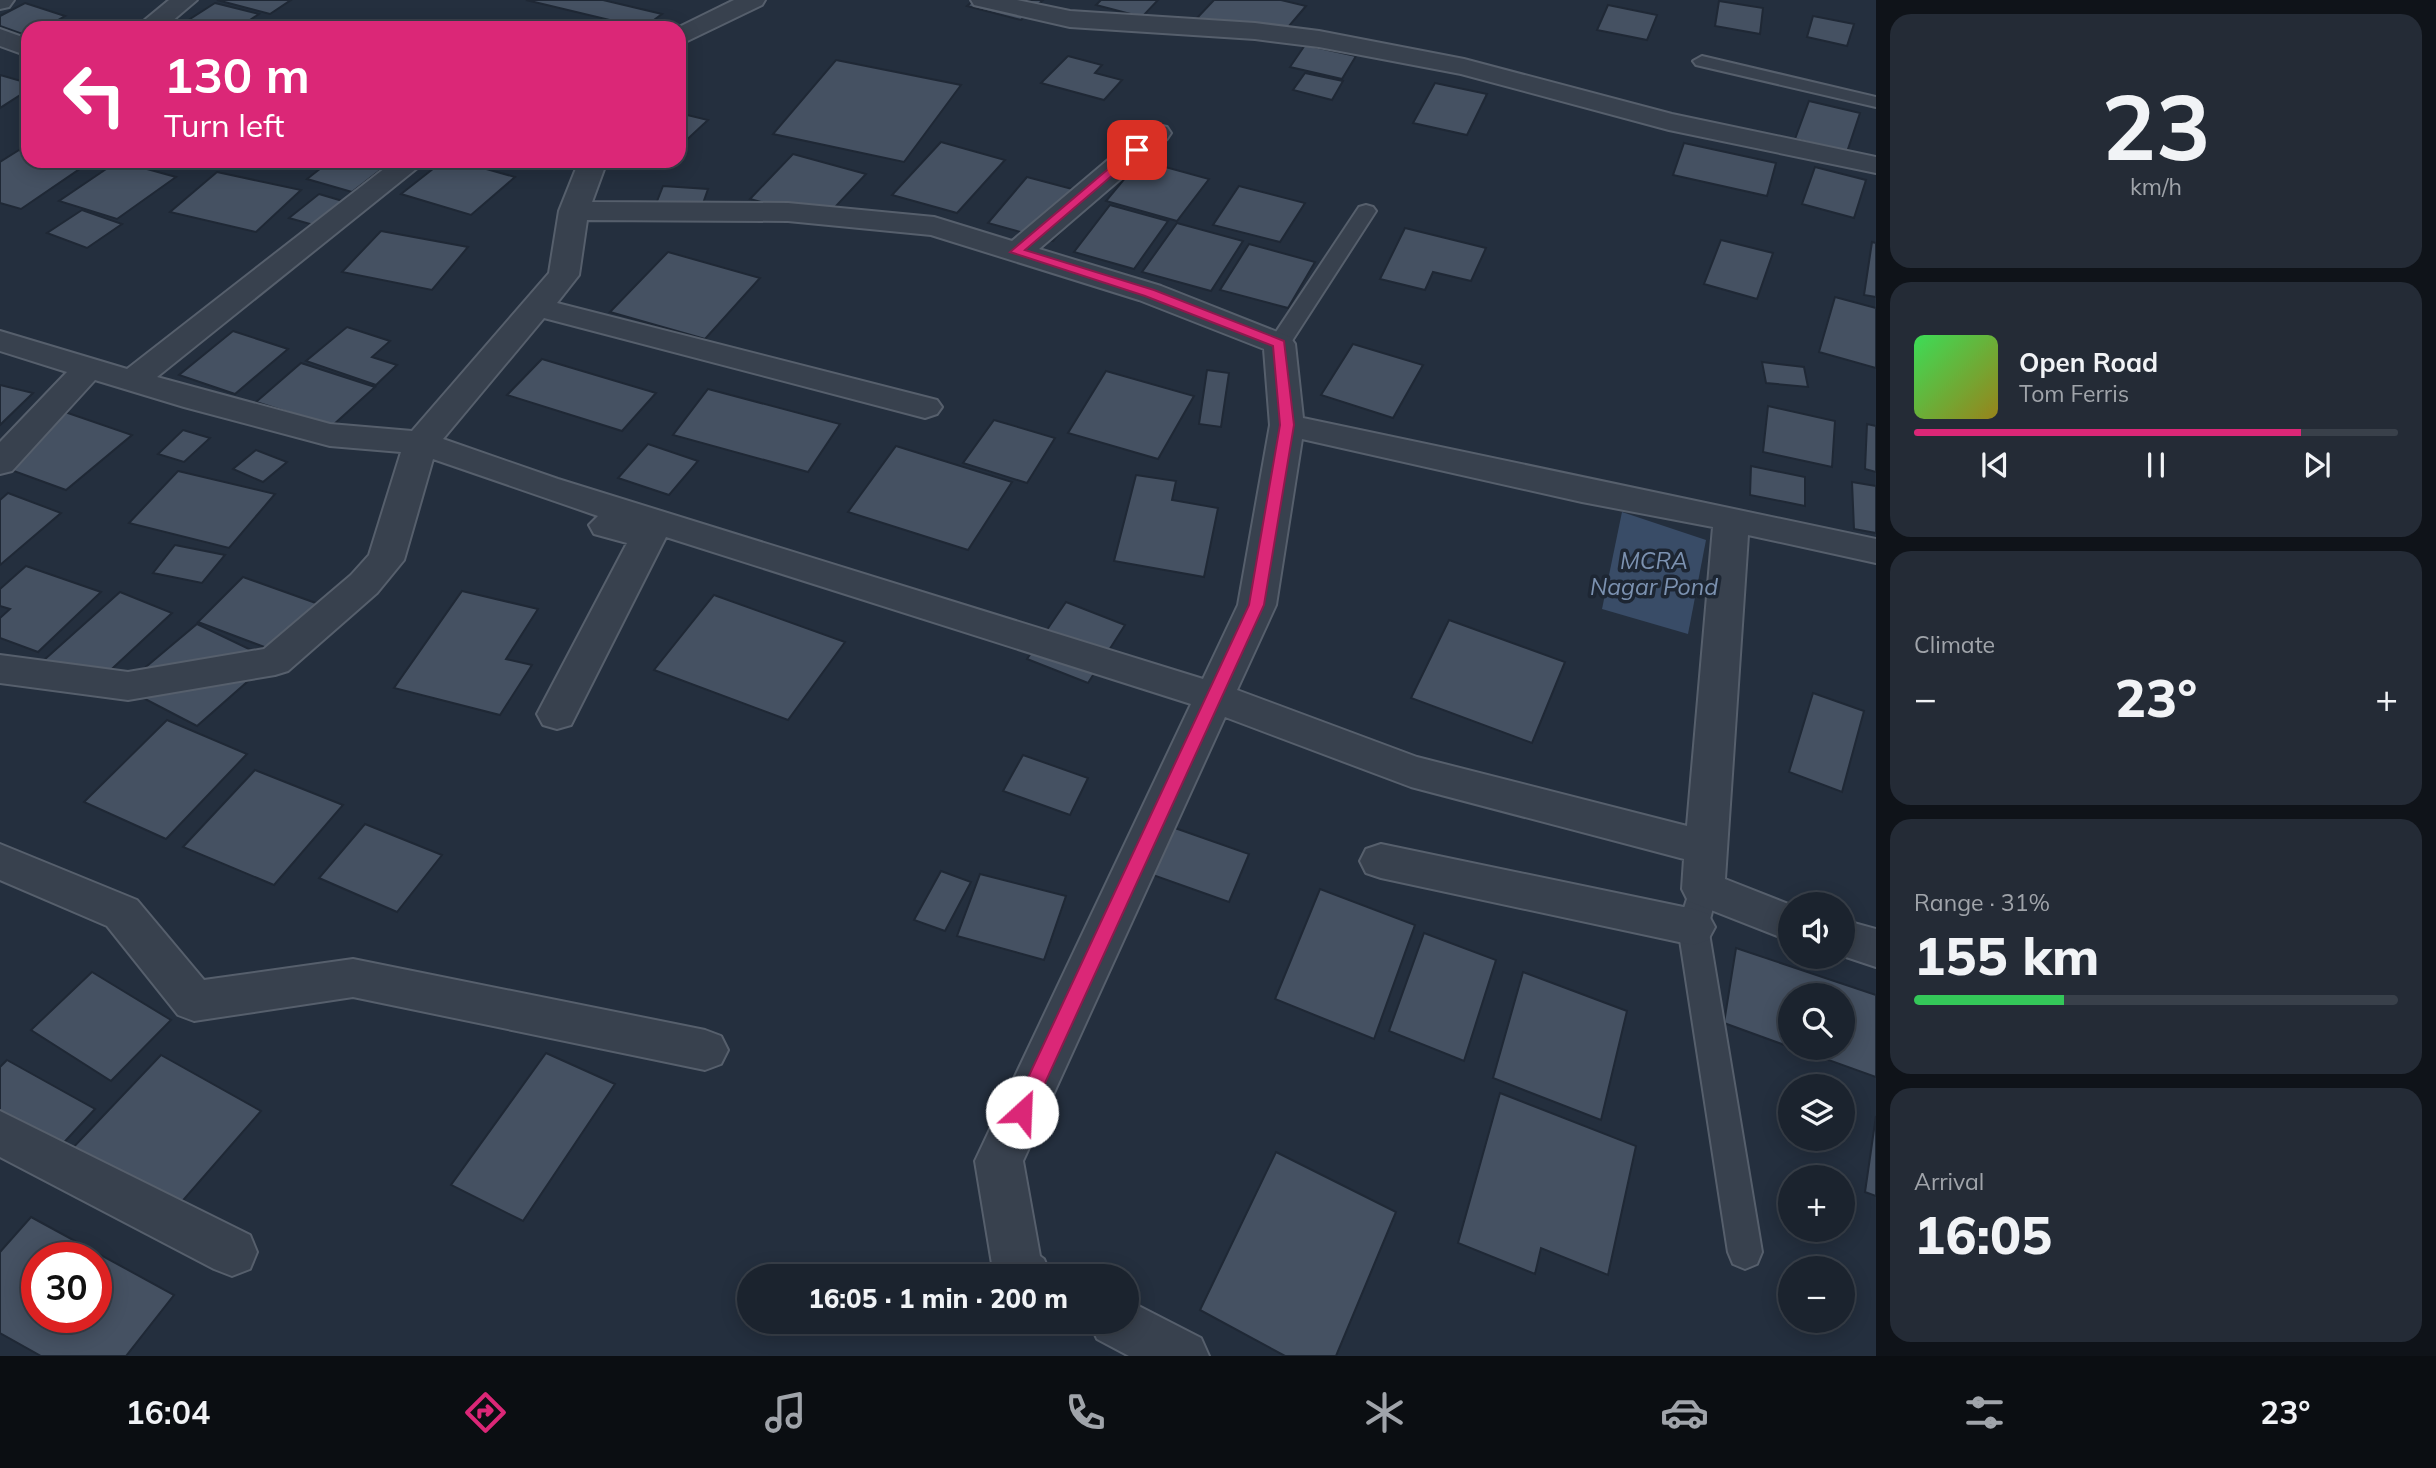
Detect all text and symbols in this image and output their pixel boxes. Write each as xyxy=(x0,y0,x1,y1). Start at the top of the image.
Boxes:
text: 130 m xyxy=(164,44,310,105)
icon: left xyxy=(49,49,140,140)
text: 23 xyxy=(2101,69,2211,183)
text: Turn left xyxy=(164,105,284,145)
pin xyxy=(1107,120,1167,180)
icon: arrive xyxy=(1118,131,1156,169)
text: km/h xyxy=(2130,172,2182,201)
text: Open Road xyxy=(2019,346,2158,379)
text: Tom Ferris xyxy=(2019,379,2129,408)
icon: previous xyxy=(1976,446,2014,484)
icon: pause xyxy=(2137,446,2175,484)
icon: next xyxy=(2298,446,2336,484)
water label: MCRA Nagar Pond xyxy=(1590,546,1718,601)
text: Climate xyxy=(1914,630,1995,659)
text: 23° xyxy=(2115,665,2197,730)
text: − xyxy=(1914,674,1937,722)
text: + xyxy=(2375,674,2398,722)
text: Range · 31% xyxy=(1914,888,2050,917)
map controls xyxy=(1778,892,1855,1333)
button: sound xyxy=(1778,892,1855,969)
text: 155 km xyxy=(1914,923,2099,988)
button: search xyxy=(1778,983,1855,1060)
button: layers xyxy=(1778,1074,1855,1151)
position arrow xyxy=(985,1075,1059,1149)
button: + xyxy=(1778,1165,1855,1242)
text: Arrival xyxy=(1914,1167,1984,1196)
text: 16:05 xyxy=(1914,1202,2052,1267)
speed limit sign: 30 xyxy=(21,1242,112,1333)
button: − xyxy=(1778,1256,1855,1333)
text: 16:05 · 1 min · 200 m xyxy=(808,1282,1068,1315)
icon: directions xyxy=(461,1388,510,1437)
icon: music xyxy=(761,1388,810,1437)
icon: phone xyxy=(1061,1388,1110,1437)
icon: climate xyxy=(1360,1388,1409,1437)
icon: car xyxy=(1660,1388,1709,1437)
icon: filters xyxy=(1960,1388,2009,1437)
text: 16:04 xyxy=(125,1392,210,1432)
text: 23° xyxy=(2260,1392,2310,1432)

